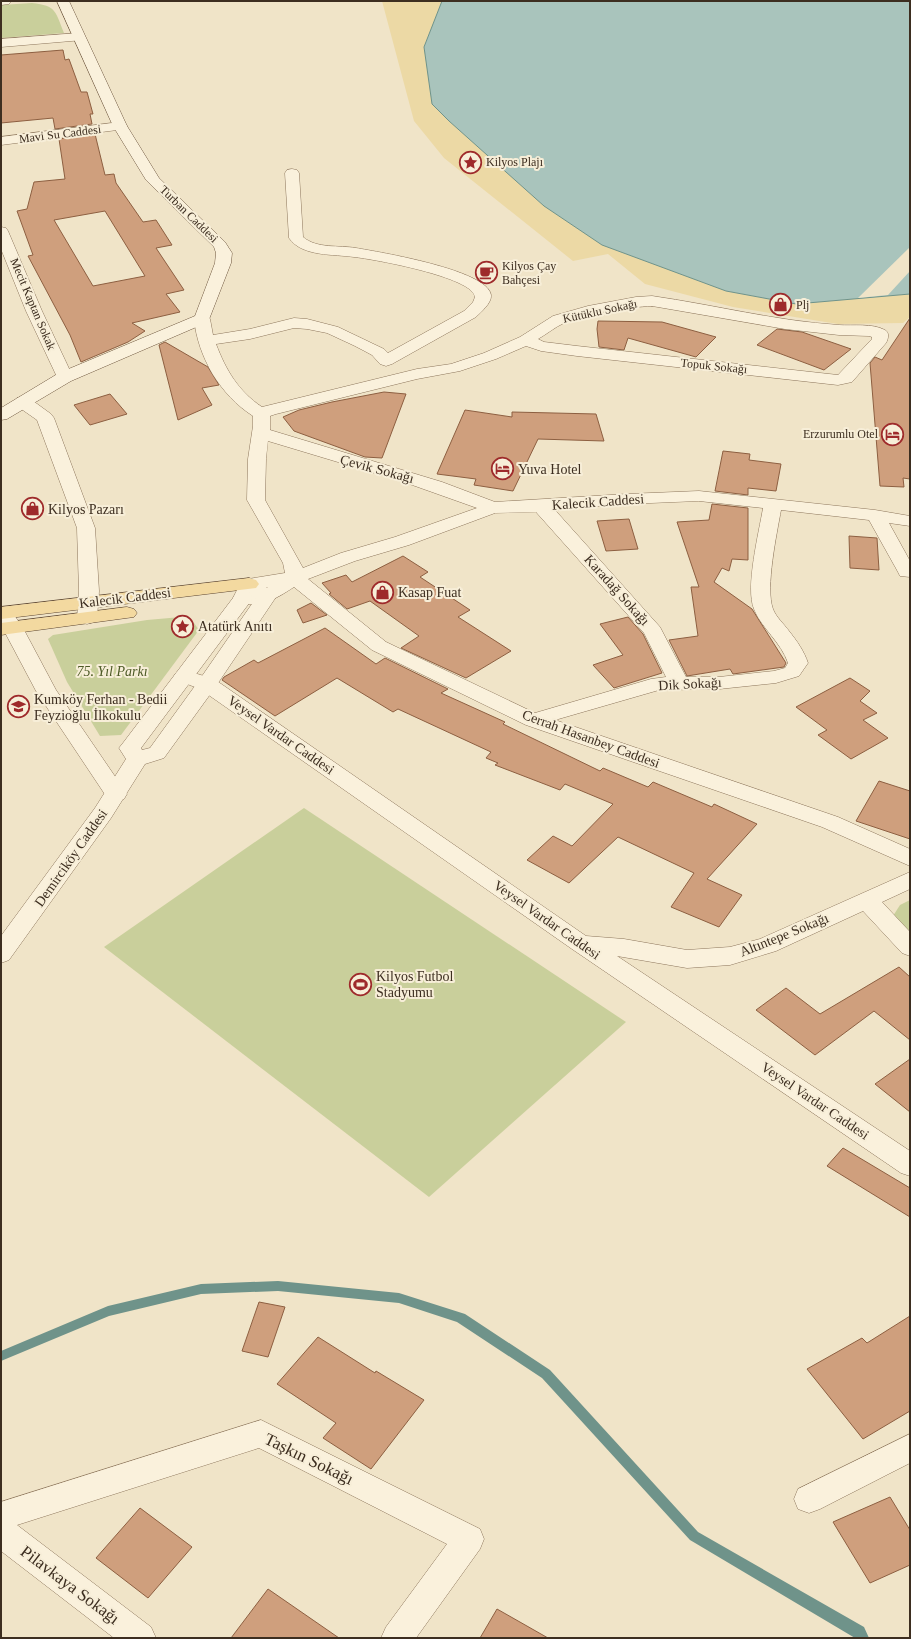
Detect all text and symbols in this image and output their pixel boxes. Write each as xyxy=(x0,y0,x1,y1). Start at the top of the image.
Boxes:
street label: Mavi Su Caddesi xyxy=(18,122,103,146)
place icon: Kilyos Plajı xyxy=(458,149,484,175)
place label: Kilyos Plajı xyxy=(486,155,544,169)
street label: Turban Caddesi xyxy=(157,183,222,246)
street label: Mecit Kaptan Sokak xyxy=(7,256,59,352)
place label: Kilyos Çay Bahçesi xyxy=(502,259,556,287)
cafe icon: Kilyos Çay Bahçesi xyxy=(474,260,500,286)
shop icon: Plj xyxy=(768,292,794,318)
street label: Kütüklu Sokağı xyxy=(562,296,639,326)
place label: Plj xyxy=(796,298,809,312)
street label: Topuk Sokağı xyxy=(680,356,749,377)
hotel icon: Erzurumlu Otel xyxy=(880,421,906,447)
place label: Erzurumlu Otel xyxy=(803,427,879,441)
street label: Çevik Sokağı xyxy=(338,452,416,486)
hotel icon: Yuva Hotel xyxy=(489,456,515,482)
place label: Yuva Hotel xyxy=(518,462,581,477)
street label: Kalecik Caddesi xyxy=(552,491,645,513)
shop icon: Kilyos Pazarı xyxy=(20,496,46,522)
place label: Kilyos Pazarı xyxy=(48,502,124,517)
street label: Karadağ Sokağı xyxy=(581,552,653,628)
shop icon: Kasap Fuat xyxy=(369,579,395,605)
street label: Kalecik Caddesi xyxy=(78,585,172,611)
place label: Kasap Fuat xyxy=(398,585,461,600)
place icon: Atatürk Anıtı xyxy=(170,613,196,639)
place label: Atatürk Anıtı xyxy=(198,619,272,634)
park label: 75. Yıl Parkı xyxy=(76,664,148,679)
street label: Dik Sokağı xyxy=(658,675,722,693)
place label: Kumköy Ferhan - Bedii Feyzioğlu İlkokulu xyxy=(34,692,167,723)
street label: Veysel Vardar Caddesi xyxy=(225,693,337,777)
school or university icon: Kumköy Ferhan - Bedii Feyzioğlu İlkokulu xyxy=(5,694,31,720)
street label: Cerrah Hasanbey Caddesi xyxy=(520,707,662,771)
street label: Demirciköy Caddesi xyxy=(32,806,110,910)
street label: Veysel Vardar Caddesi xyxy=(491,878,603,962)
street label: Altıntepe Sokağı xyxy=(737,910,831,960)
place label: Kilyos Futbol Stadyumu xyxy=(376,969,454,1000)
sports icon: Kilyos Futbol Stadyumu xyxy=(348,971,374,997)
street label: Veysel Vardar Caddesi xyxy=(758,1059,872,1143)
street label: Taşkın Sokağı xyxy=(261,1429,357,1489)
street label: Pilavkaya Sokağı xyxy=(17,1542,123,1628)

